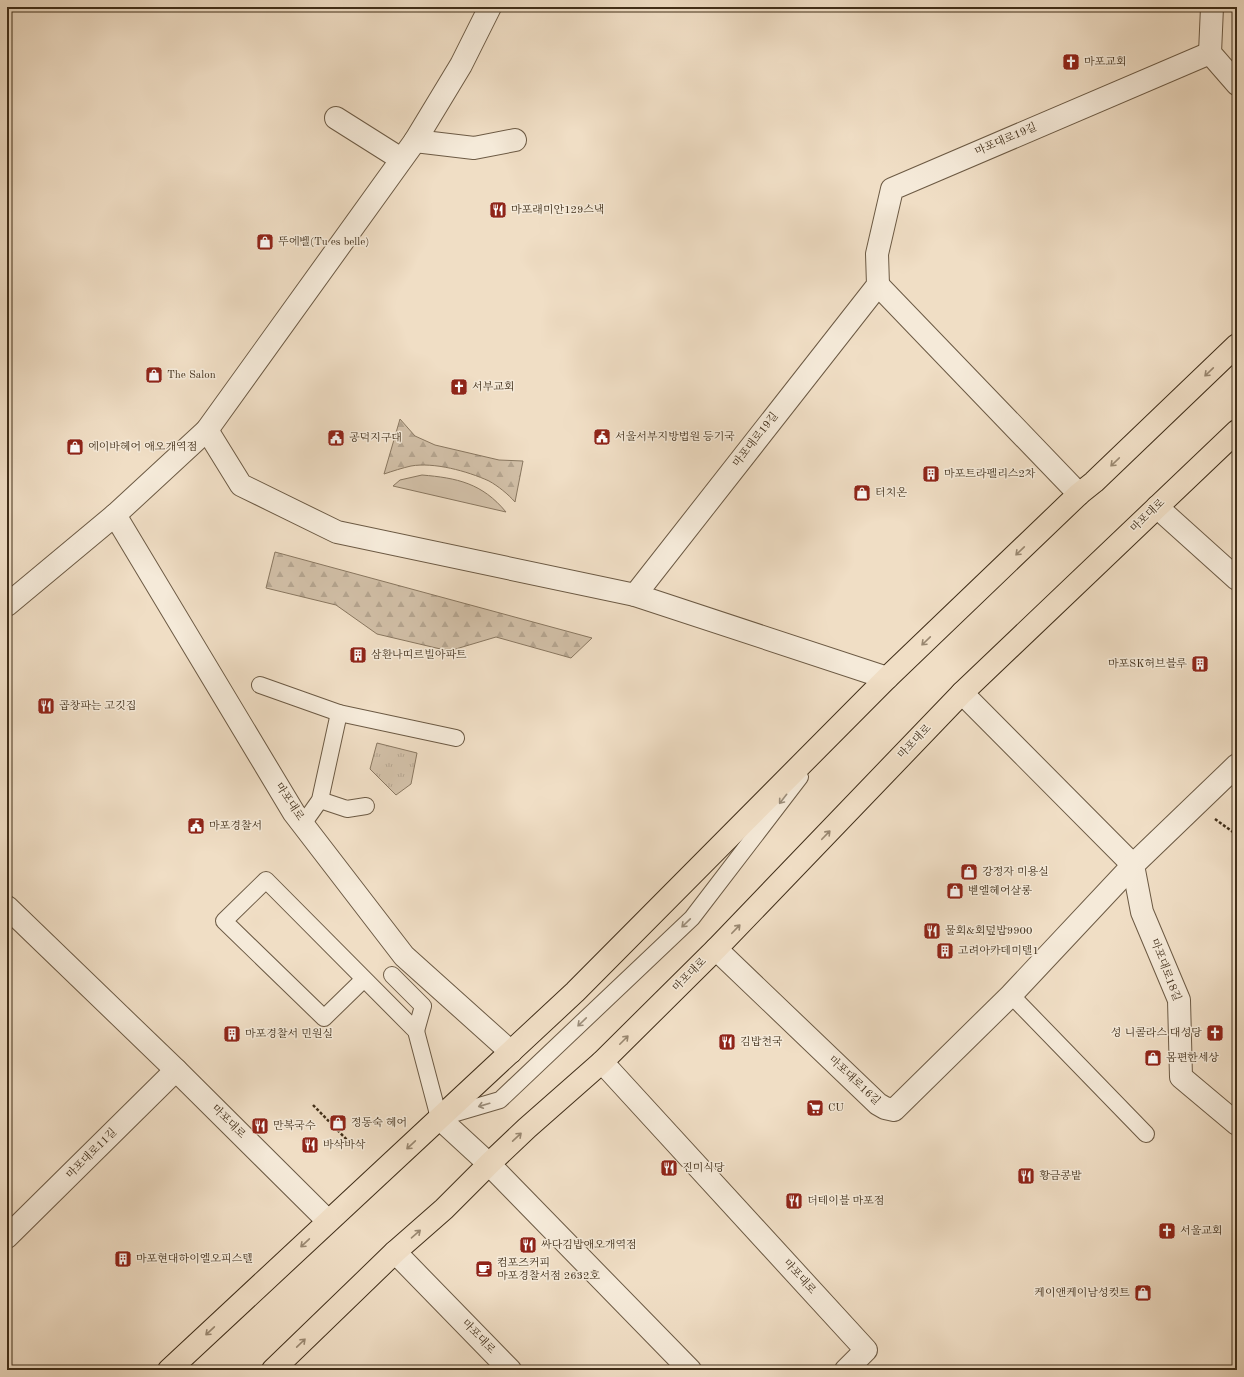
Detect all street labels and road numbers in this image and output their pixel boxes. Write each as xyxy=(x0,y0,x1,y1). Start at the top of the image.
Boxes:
street label: 마포대로19길 xyxy=(973,121,1038,158)
street label: 마포대로19길 xyxy=(731,410,781,469)
street label: 마포대로 xyxy=(1128,496,1167,535)
street label: 마포대로 xyxy=(896,722,934,761)
street label: 마포대로 xyxy=(273,781,306,823)
street label: 마포대로18길 xyxy=(1148,937,1183,1003)
street label: 마포대로 xyxy=(670,955,709,994)
street label: 마포대로16길 xyxy=(826,1054,883,1107)
street label: 마포대로 xyxy=(209,1102,248,1141)
street label: 마포대로11길 xyxy=(64,1126,119,1181)
street label: 마포대로 xyxy=(781,1257,818,1297)
street label: 마포대로 xyxy=(459,1317,498,1356)

